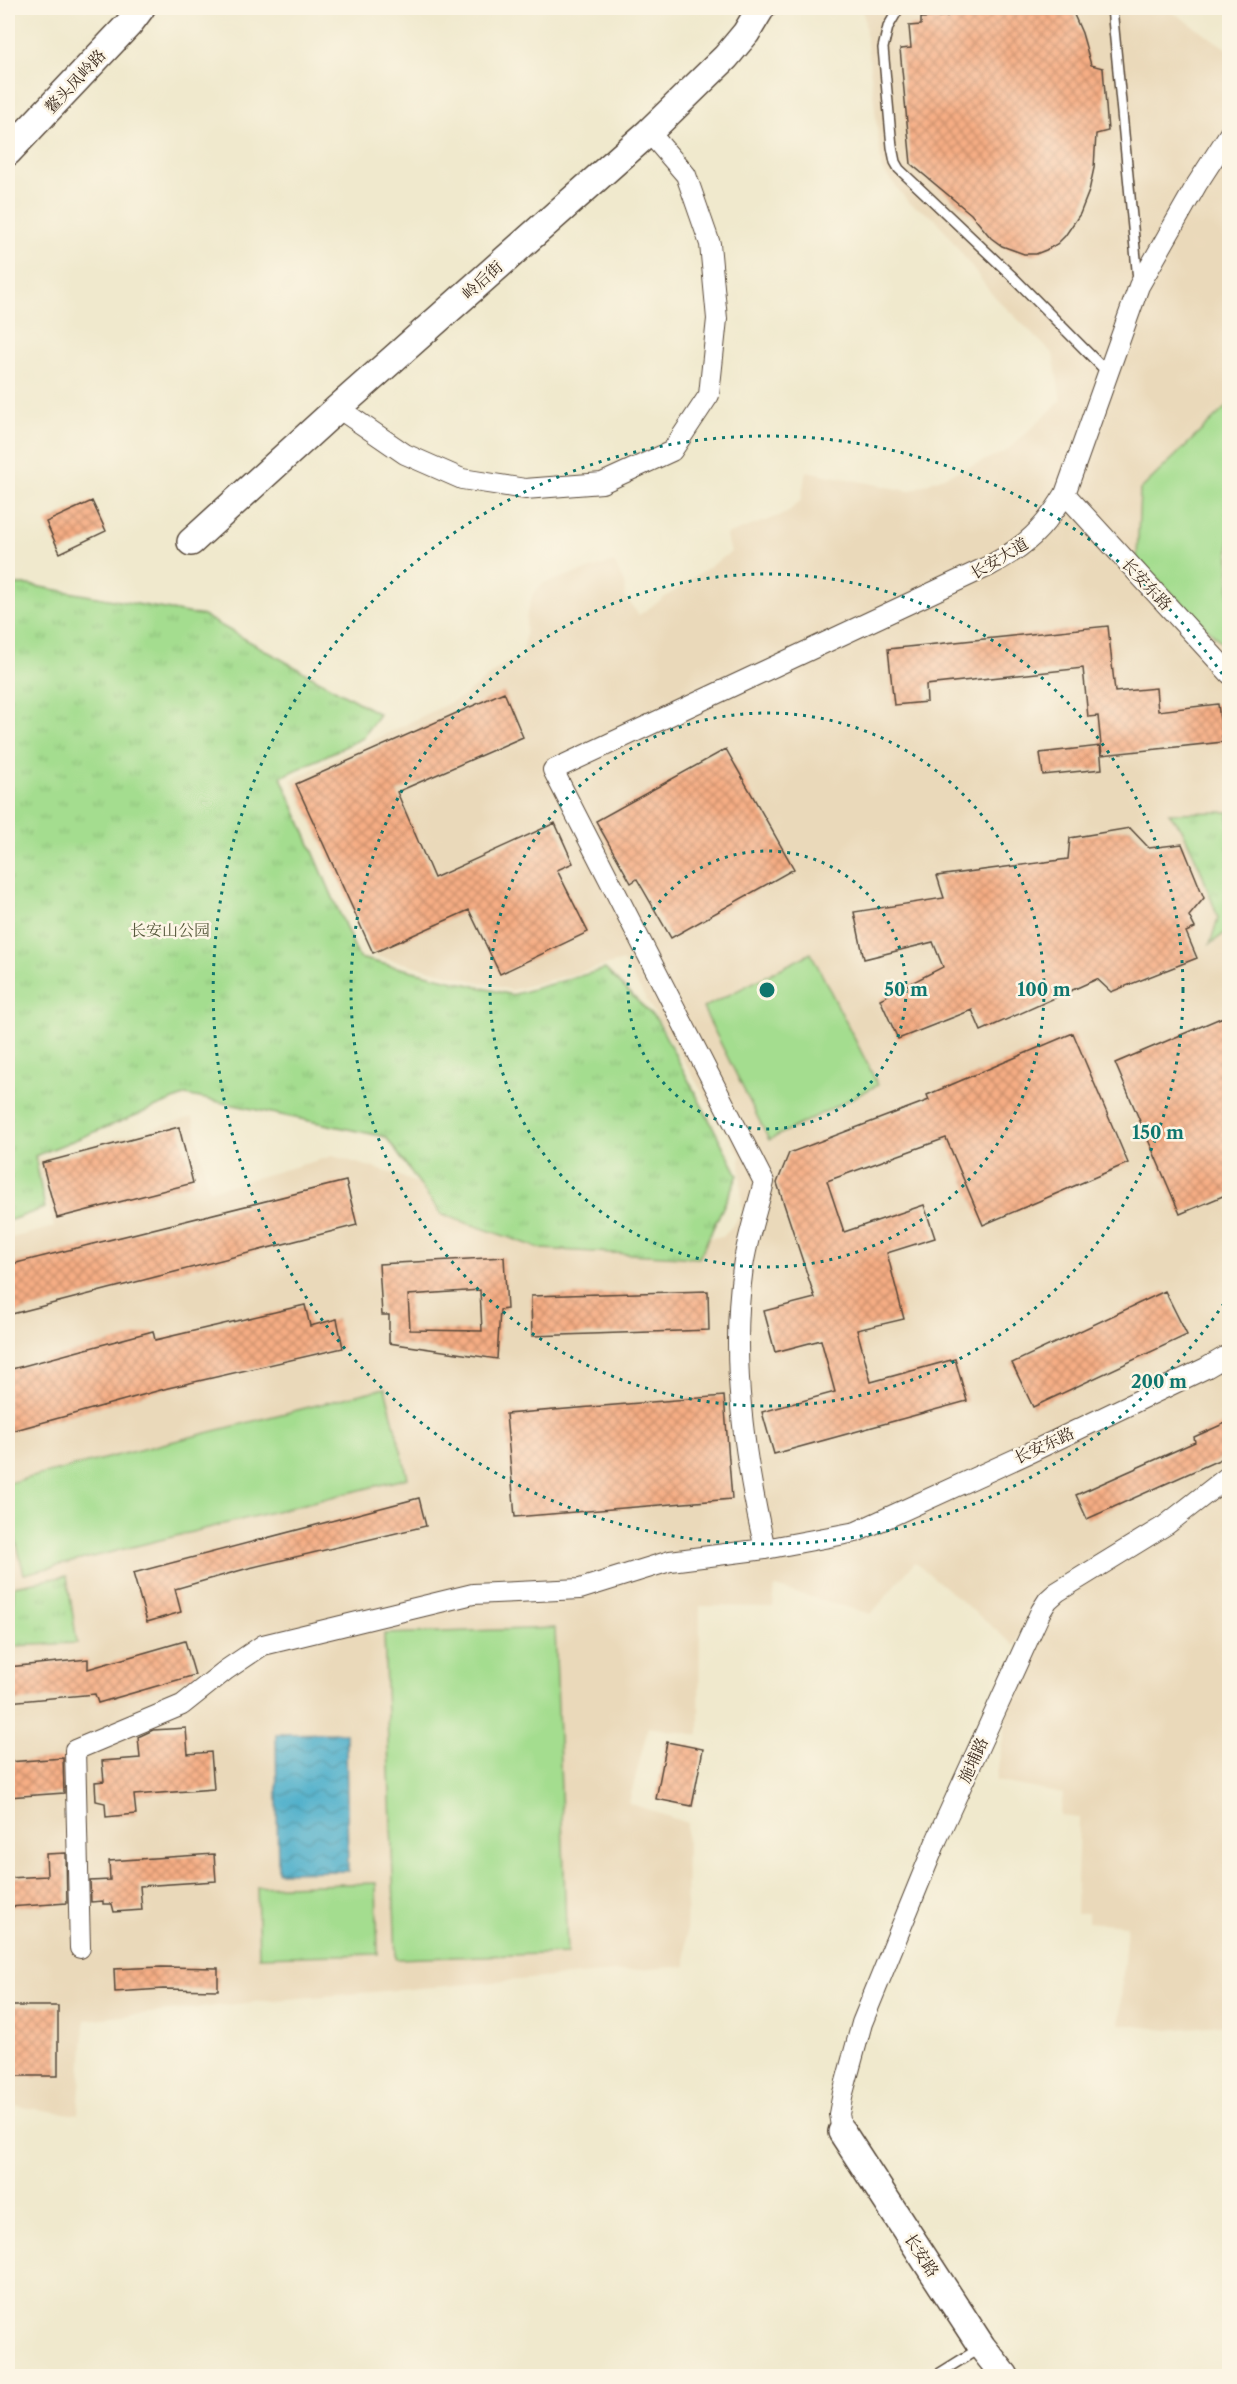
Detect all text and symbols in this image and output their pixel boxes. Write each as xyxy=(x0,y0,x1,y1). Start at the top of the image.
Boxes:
street label: 鳌头凤岭路 xyxy=(40,45,110,117)
street label: 岭后街 xyxy=(457,257,507,303)
street label: 长安大道 xyxy=(966,533,1032,583)
street label: 长安东路 xyxy=(1118,554,1176,614)
park label: 长安山公园 xyxy=(130,920,210,940)
text: 50 m xyxy=(884,979,928,1001)
text: 100 m xyxy=(1017,979,1071,1001)
centre of rings xyxy=(757,980,777,1000)
text: 150 m xyxy=(1132,1122,1184,1144)
text: 200 m xyxy=(1131,1371,1187,1393)
street label: 长安东路 xyxy=(1011,1422,1077,1468)
street label: 施埔路 xyxy=(954,1734,992,1786)
street label: 长安路 xyxy=(901,2229,943,2281)

